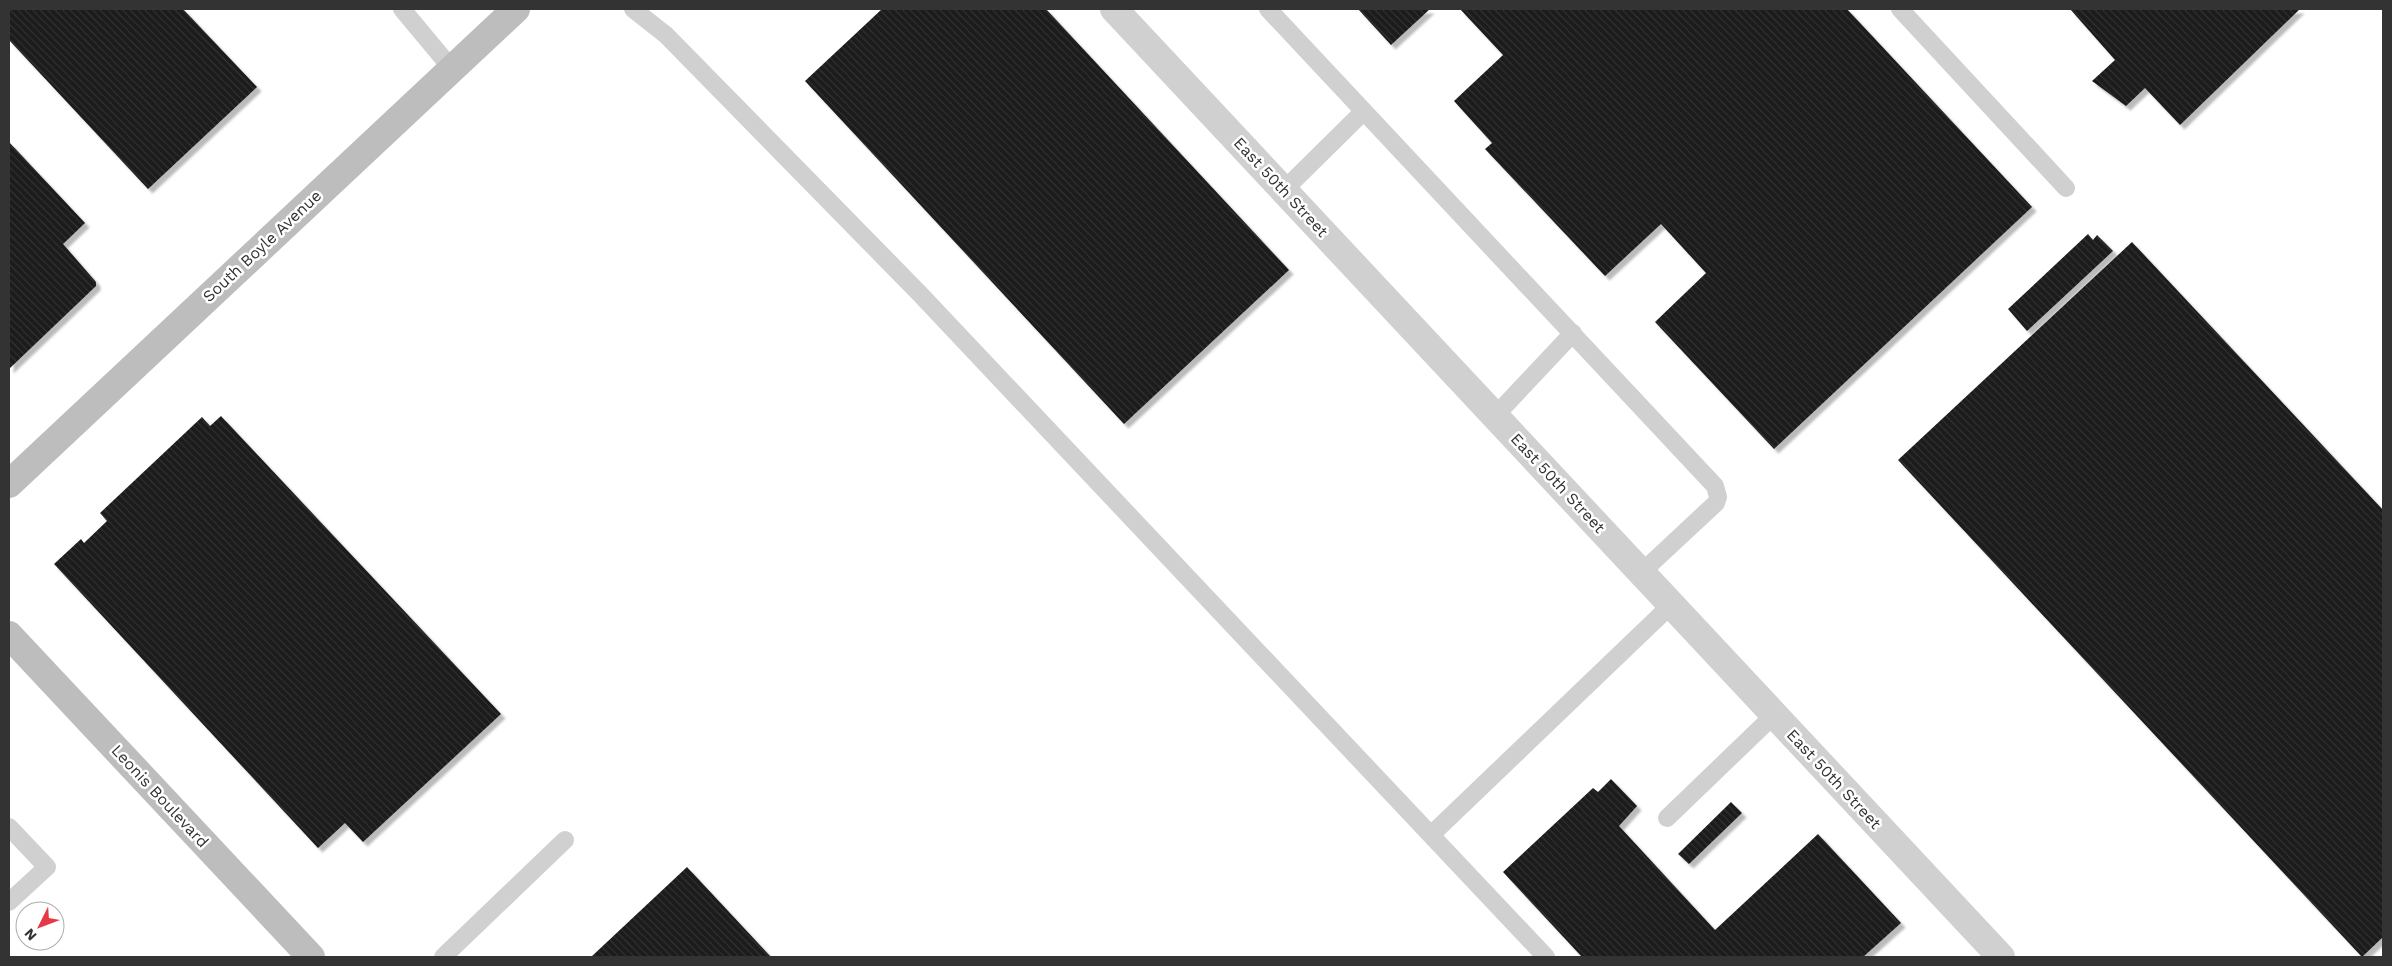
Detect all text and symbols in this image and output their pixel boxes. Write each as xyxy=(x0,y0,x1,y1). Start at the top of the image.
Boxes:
street label: East 50th Street xyxy=(1230,133,1332,241)
street label: South Boyle Avenue xyxy=(199,186,325,306)
street label: East 50th Street xyxy=(1507,429,1609,537)
street label: East 50th Street xyxy=(1783,725,1885,833)
street label: Leonis Boulevard xyxy=(108,741,212,851)
north arrow xyxy=(15,901,65,951)
text: N xyxy=(21,925,40,944)

